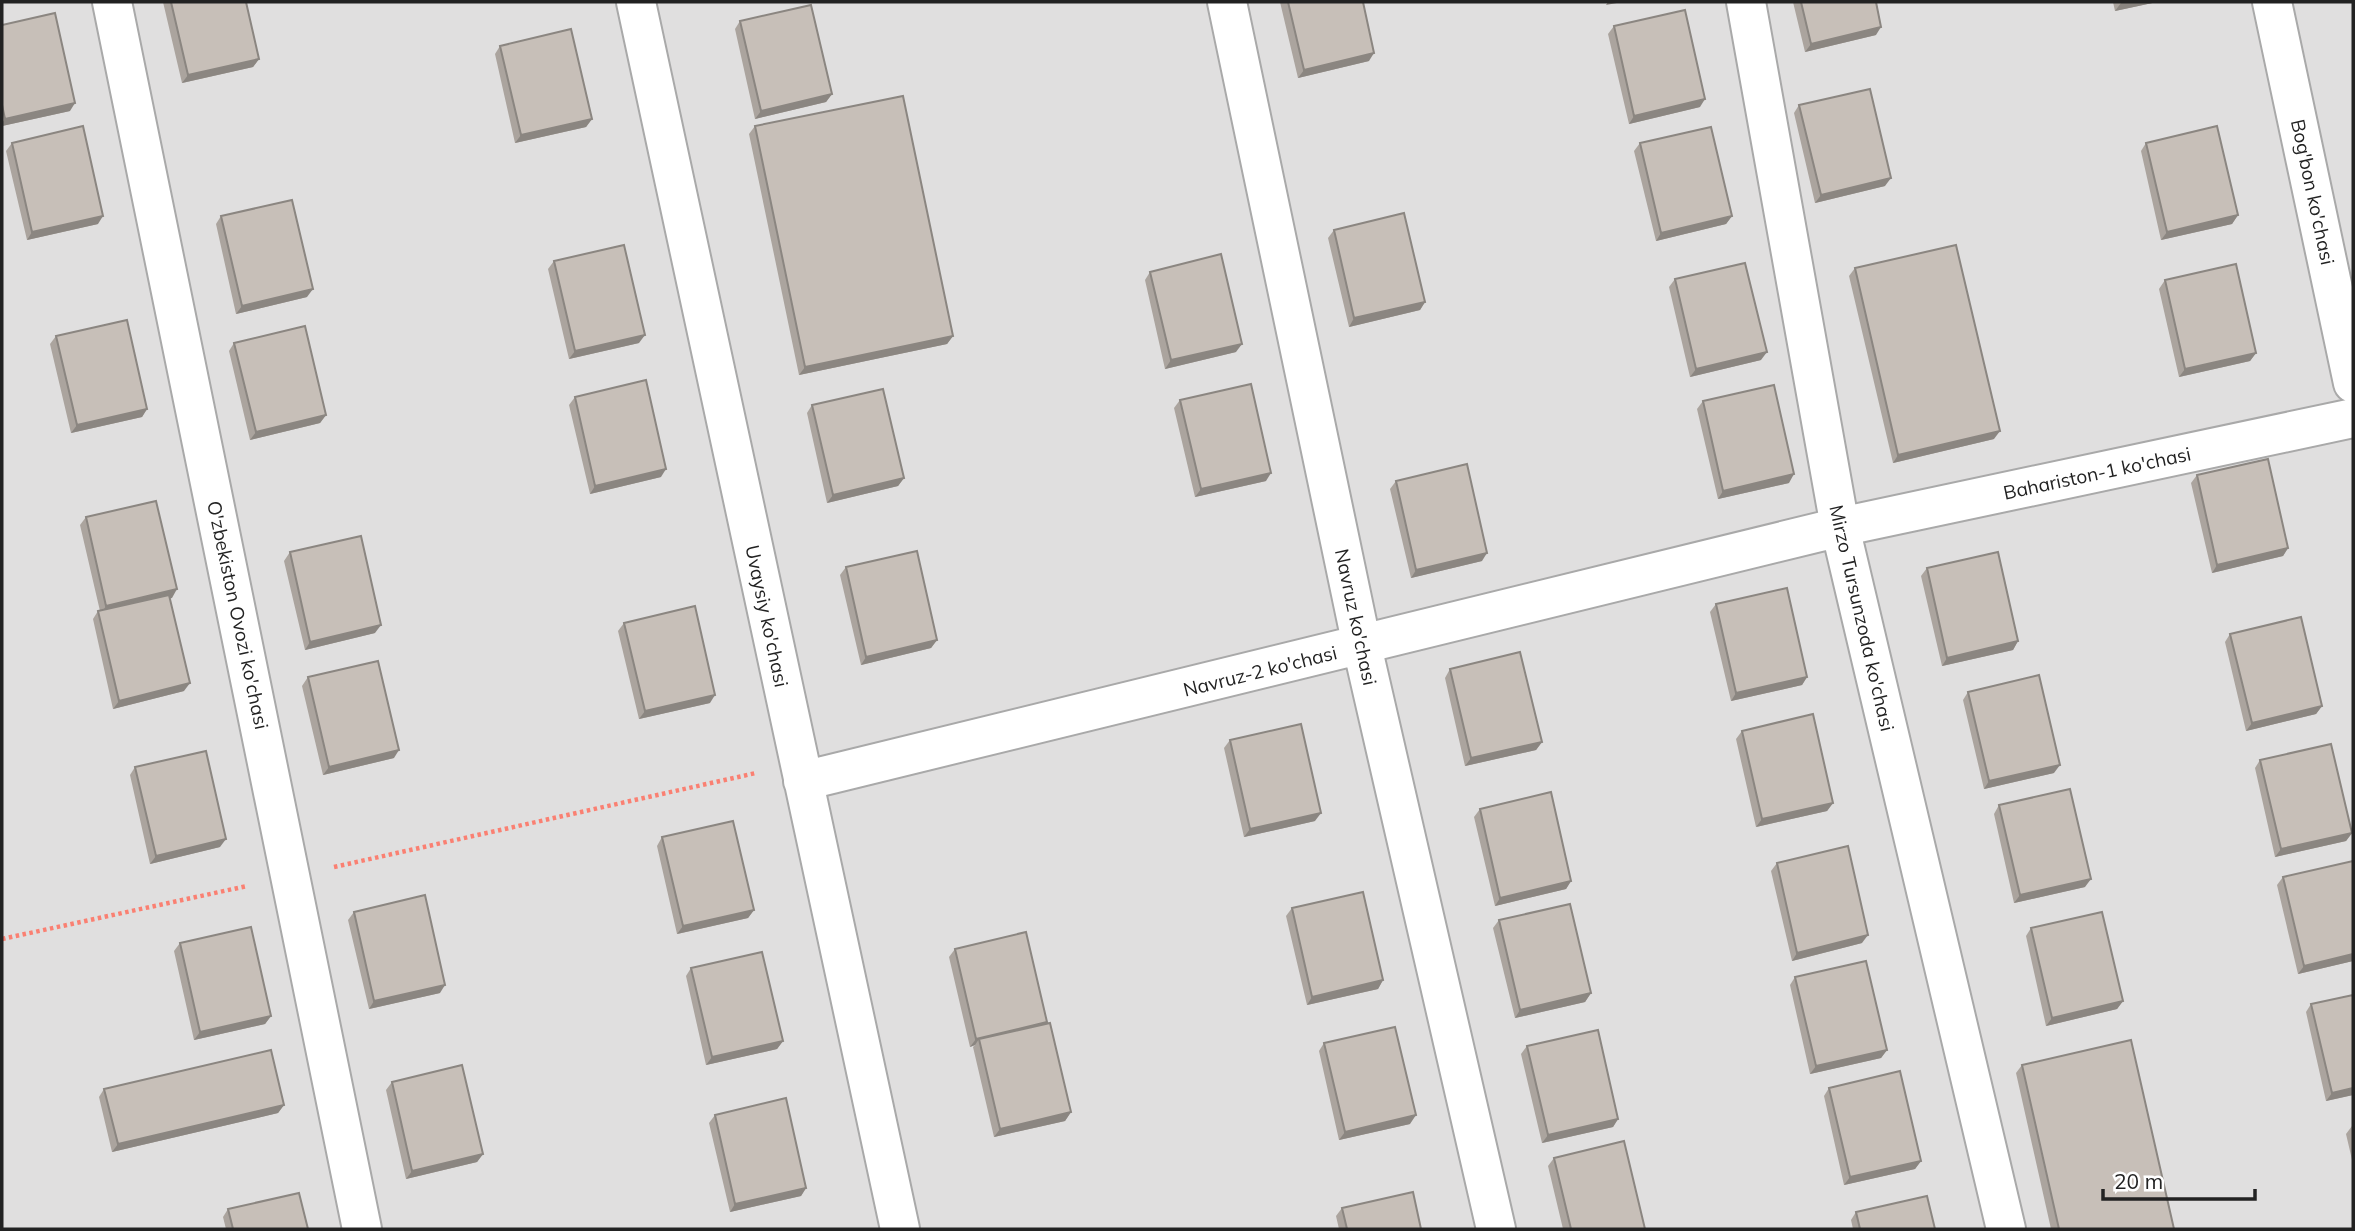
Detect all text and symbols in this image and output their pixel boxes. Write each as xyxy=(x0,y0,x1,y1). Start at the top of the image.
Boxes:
street label: Bog'bon ko'chasi xyxy=(2286,117,2340,267)
street label: Bahariston-1 ko'chasi xyxy=(2001,441,2193,505)
street label: O'zbekiston Ovozi ko'chasi xyxy=(202,499,274,731)
street label: Mirzo Tursunzoda ko'chasi xyxy=(1824,503,1900,733)
street label: Uvaysiy ko'chasi xyxy=(740,543,794,689)
street label: Navruz ko'chasi xyxy=(1330,547,1382,687)
street label: Navruz-2 ko'chasi xyxy=(1181,640,1339,702)
scale bar xyxy=(2103,1158,2255,1202)
text: 20 m xyxy=(2114,1168,2163,1194)

